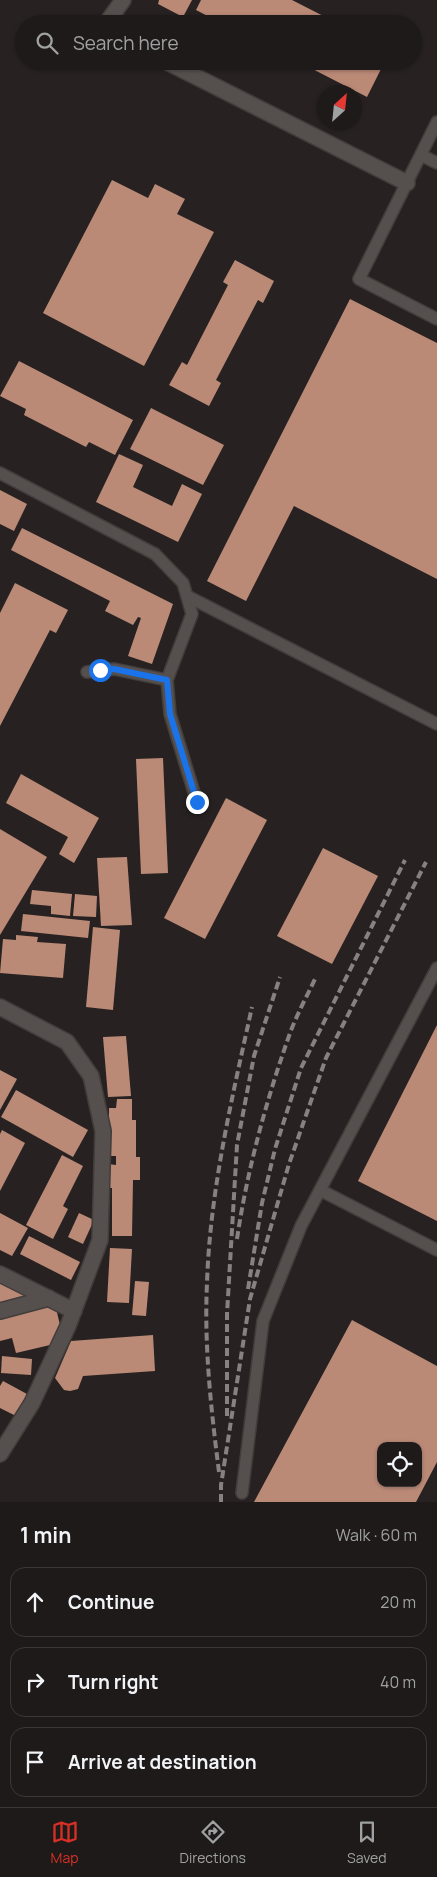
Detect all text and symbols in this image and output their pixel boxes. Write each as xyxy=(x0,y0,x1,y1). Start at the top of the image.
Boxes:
search box xyxy=(15,15,422,70)
icon: search xyxy=(33,29,61,57)
text: Search here xyxy=(73,30,179,56)
north arrow xyxy=(317,85,362,130)
route start xyxy=(89,659,112,682)
route end xyxy=(186,791,209,814)
map controls xyxy=(377,1442,422,1487)
button: locate xyxy=(377,1442,422,1487)
text: 1 min xyxy=(20,1521,71,1549)
text: Walk · 60 m xyxy=(336,1524,417,1546)
icon: ahead xyxy=(21,1588,49,1616)
text: Continue xyxy=(68,1589,154,1615)
text: 20 m xyxy=(380,1591,416,1613)
icon: right xyxy=(21,1668,49,1696)
text: Turn right xyxy=(68,1669,158,1695)
text: 40 m xyxy=(380,1671,416,1693)
icon: arrive xyxy=(21,1748,49,1776)
text: Arrive at destination xyxy=(68,1749,257,1775)
tab: Map xyxy=(51,1818,79,1867)
tab: Directions xyxy=(180,1818,246,1867)
tab: Saved xyxy=(347,1818,386,1867)

